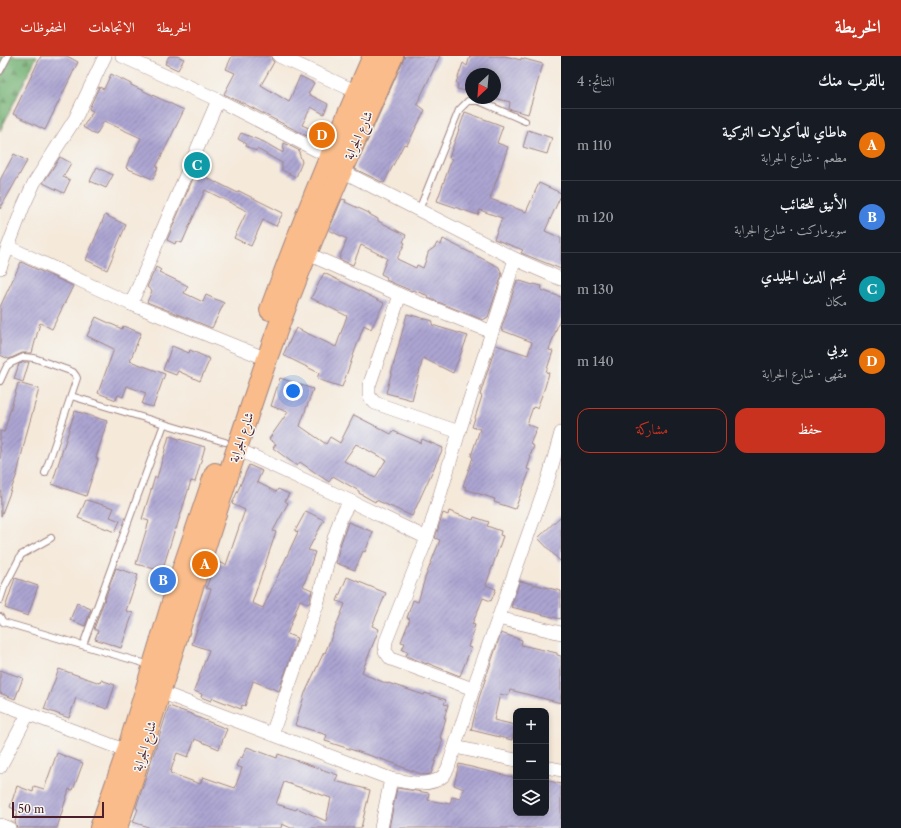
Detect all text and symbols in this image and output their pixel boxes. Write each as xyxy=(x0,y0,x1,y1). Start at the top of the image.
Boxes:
text: الخريطة xyxy=(835,15,881,38)
text: المحفوظات xyxy=(20,18,66,36)
text: الاتجاهات xyxy=(88,18,135,36)
text: الخريطة xyxy=(157,18,191,36)
north arrow xyxy=(465,68,501,104)
text: بالقرب منك xyxy=(818,70,885,90)
text: النتائج: 4 xyxy=(577,73,614,89)
street label: شارع الجرابة xyxy=(340,108,379,164)
pin: D xyxy=(309,120,335,150)
text: هاطاي للمأكولات التركية xyxy=(722,122,847,141)
text: 110 m xyxy=(577,137,612,153)
text: A xyxy=(867,137,877,153)
text: مطعم · شارع الجرابة xyxy=(761,149,847,165)
pin: C xyxy=(184,150,210,180)
text: الأنيق للحقائب xyxy=(780,194,847,213)
text: 120 m xyxy=(577,209,614,225)
text: B xyxy=(867,209,877,225)
text: سوبرماركت · شارع الجرابة xyxy=(734,221,847,237)
text: نجم الدين الجليدي xyxy=(761,266,847,285)
text: 130 m xyxy=(577,281,613,297)
text: C xyxy=(867,281,877,297)
text: مكان xyxy=(825,293,847,309)
text: يوبي xyxy=(827,338,847,357)
text: 140 m xyxy=(577,353,614,369)
text: D xyxy=(866,353,878,369)
text: مقهى · شارع الجرابة xyxy=(762,365,847,381)
your location xyxy=(283,381,303,401)
button: مشاركة xyxy=(577,408,727,453)
button: حفظ xyxy=(735,408,885,453)
street label: شارع الجرابة xyxy=(225,410,260,465)
pin: A xyxy=(192,549,218,579)
pin: B xyxy=(150,565,176,595)
map controls xyxy=(513,708,549,816)
button: + xyxy=(513,708,549,744)
street label: شارع الجرابة xyxy=(129,719,163,774)
button: − xyxy=(513,744,549,780)
button: layers xyxy=(513,780,549,816)
scale bar xyxy=(12,800,104,819)
text: 50 m xyxy=(18,802,44,816)

